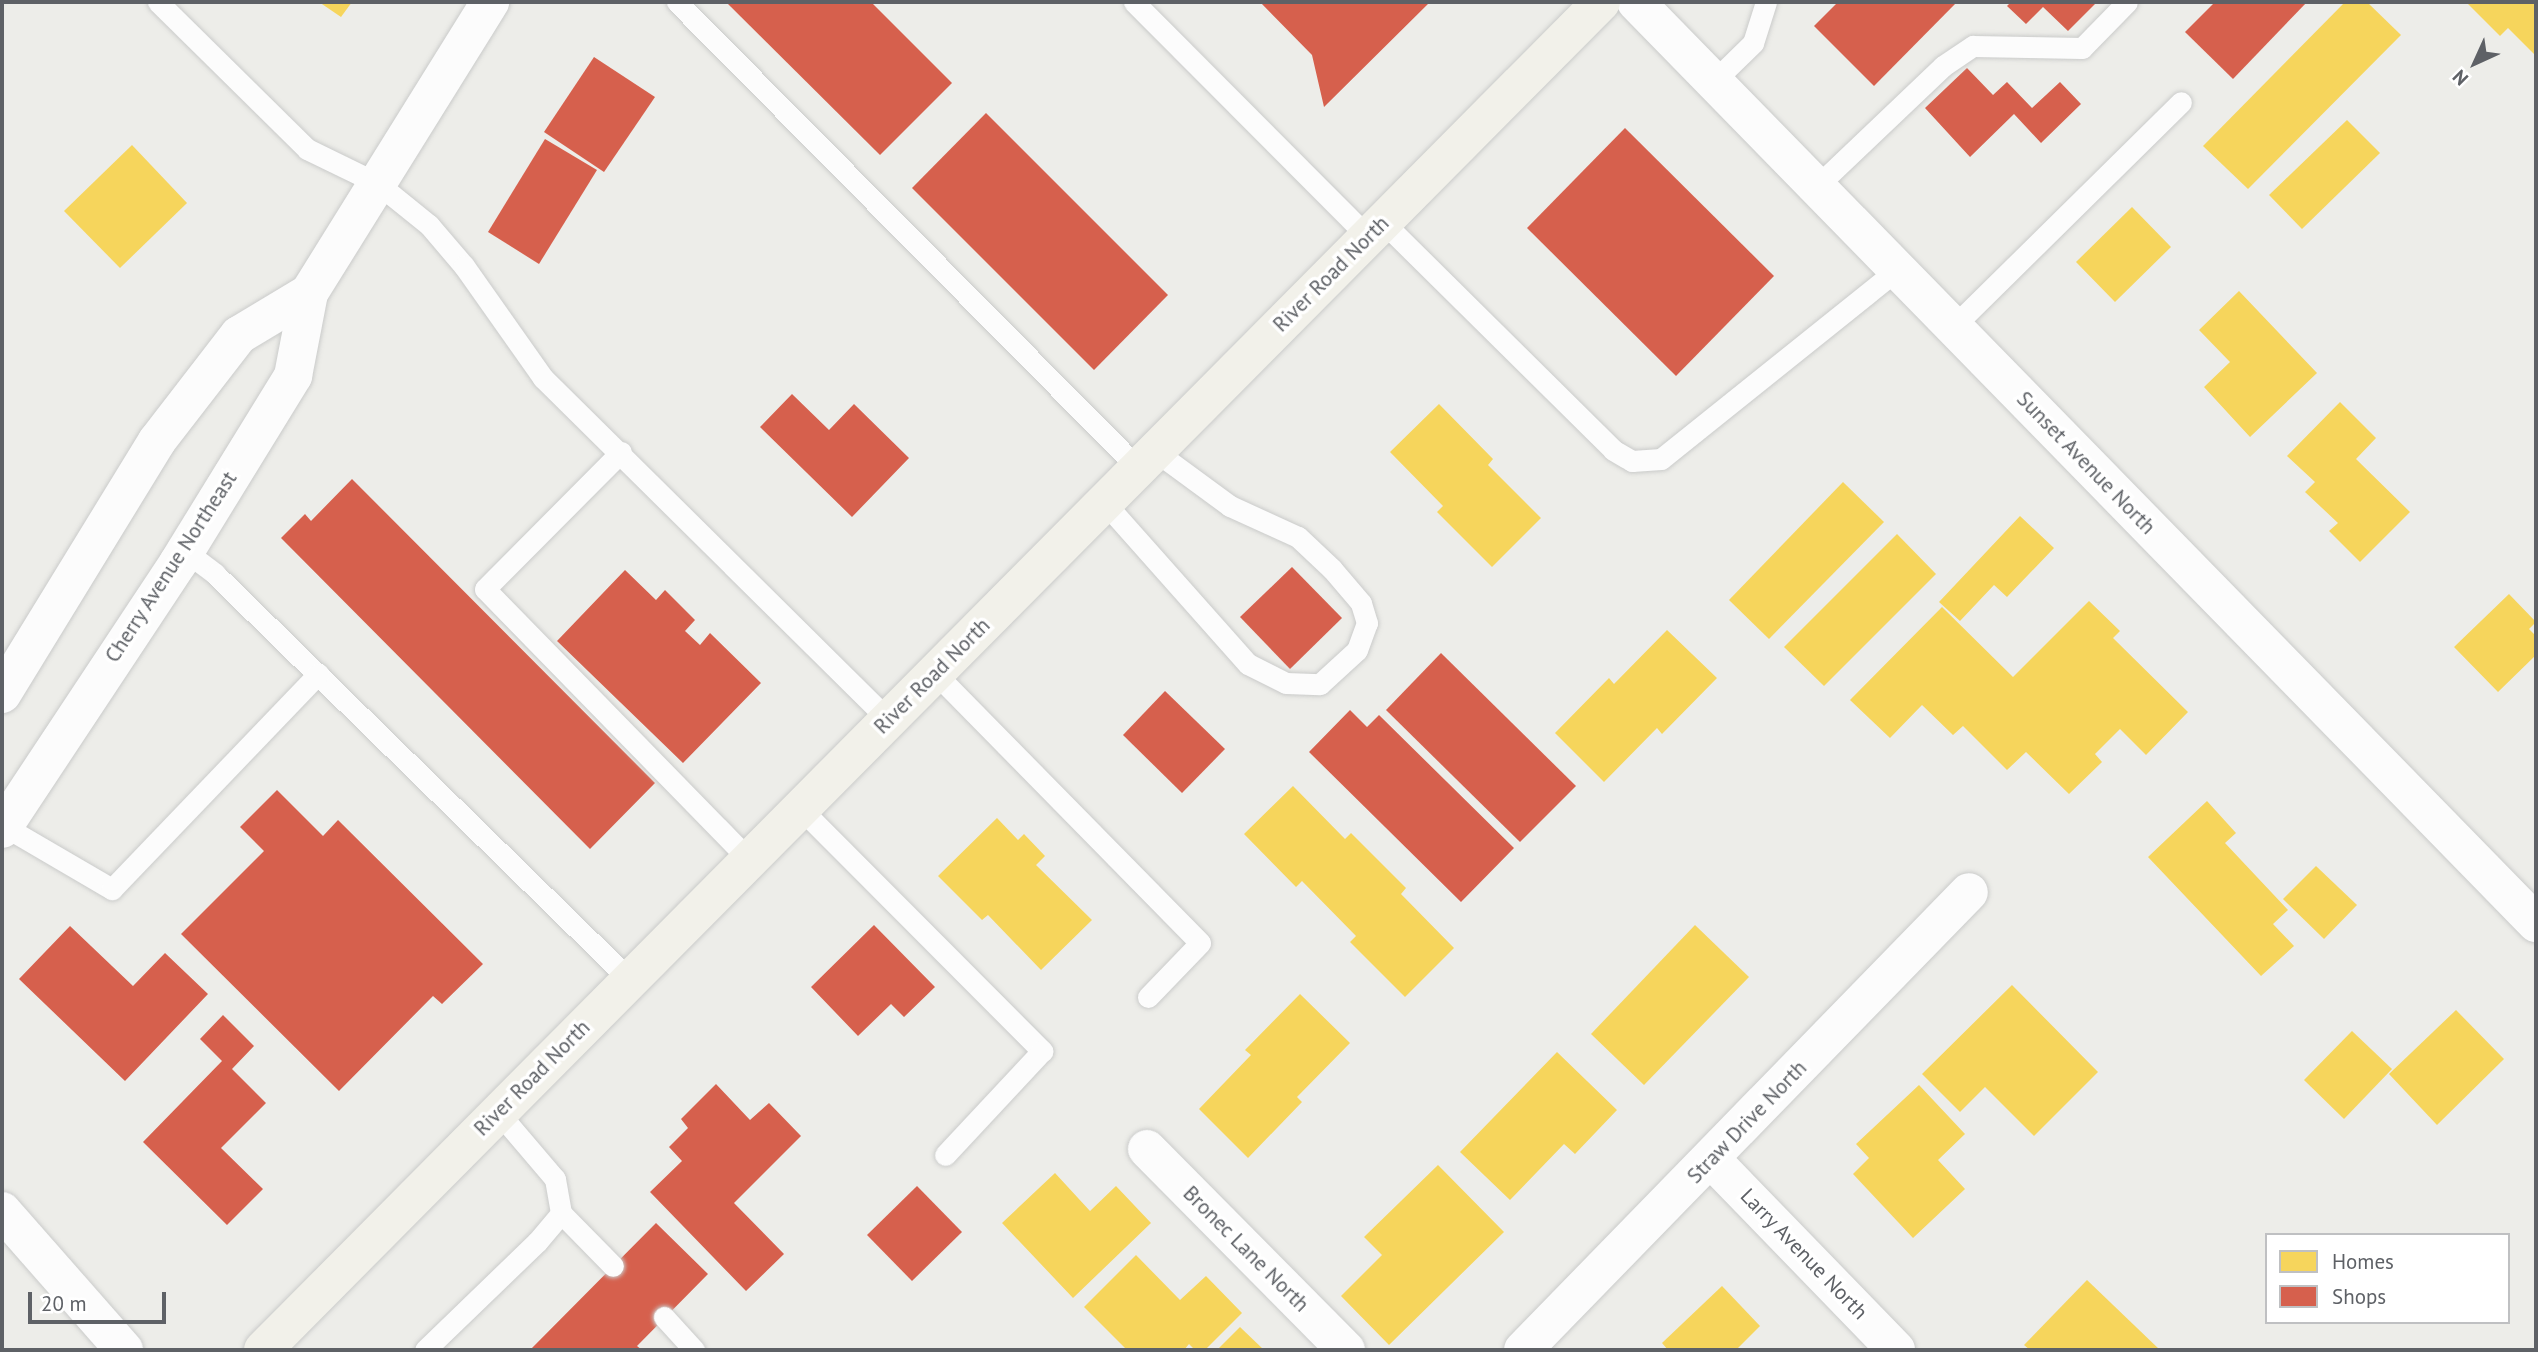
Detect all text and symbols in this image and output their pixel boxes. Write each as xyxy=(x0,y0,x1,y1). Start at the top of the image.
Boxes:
north arrow xyxy=(2440,28,2510,98)
text: N xyxy=(2447,65,2473,91)
street label: River Road North xyxy=(1268,211,1394,337)
street label: Sunset Avenue North xyxy=(2011,386,2161,540)
street label: Cherry Avenue Northeast xyxy=(99,466,243,668)
street label: River Road North xyxy=(869,613,995,739)
street label: River Road North xyxy=(469,1015,595,1141)
street label: Straw Drive North xyxy=(1682,1055,1812,1189)
street label: Bronec Lane North xyxy=(1178,1181,1314,1317)
street label: Larry Avenue North xyxy=(1735,1183,1873,1325)
legend xyxy=(2265,1233,2510,1324)
text: Homes xyxy=(2332,1248,2394,1275)
scale bar xyxy=(32,1278,170,1322)
text: Shops xyxy=(2332,1283,2386,1310)
text: 20 m xyxy=(41,1290,87,1317)

